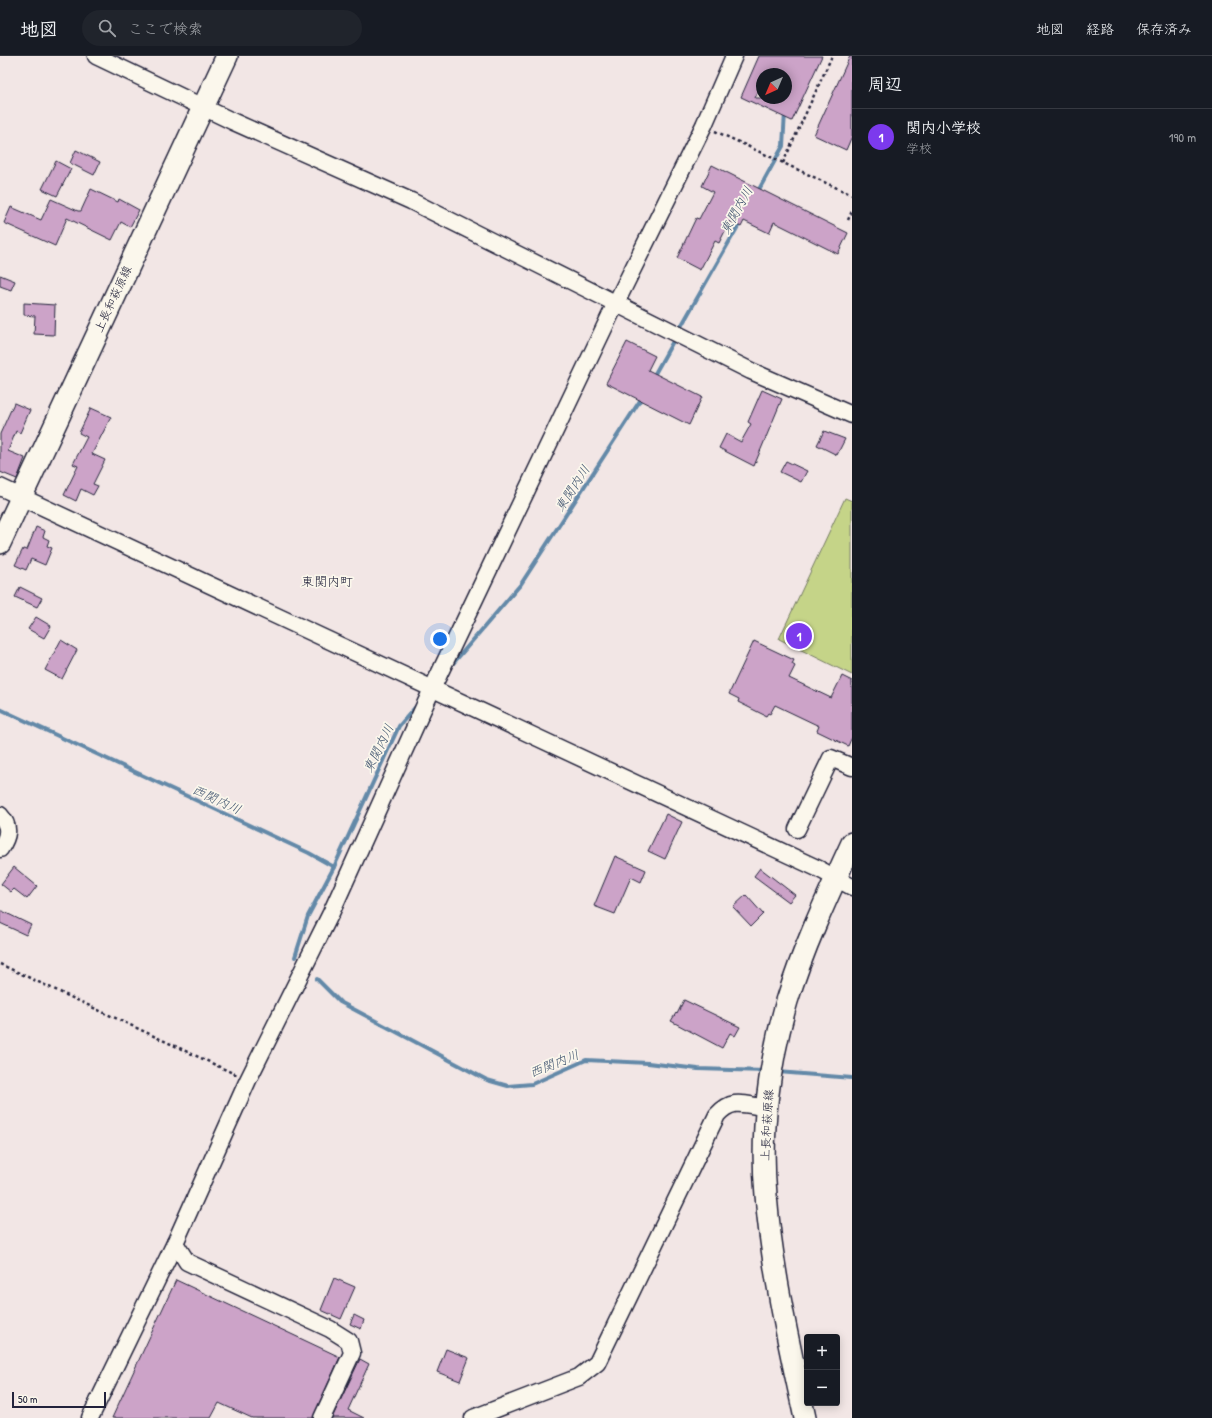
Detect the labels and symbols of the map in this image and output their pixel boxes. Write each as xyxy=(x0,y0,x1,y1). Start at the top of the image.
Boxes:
north arrow xyxy=(756,68,792,104)
water label: 東関内川 xyxy=(716,183,756,237)
street label: 上長和萩原線 xyxy=(90,263,135,335)
water label: 東関内川 xyxy=(550,461,594,515)
district label: 東関内町 xyxy=(301,572,353,590)
pin: 1 xyxy=(786,621,812,651)
your location xyxy=(430,629,450,649)
water label: 東関内川 xyxy=(359,721,397,775)
water label: 西関内川 xyxy=(190,780,244,818)
water label: 西関内川 xyxy=(527,1045,581,1081)
street label: 上長和萩原線 xyxy=(756,1089,777,1161)
scale bar xyxy=(12,1390,106,1409)

